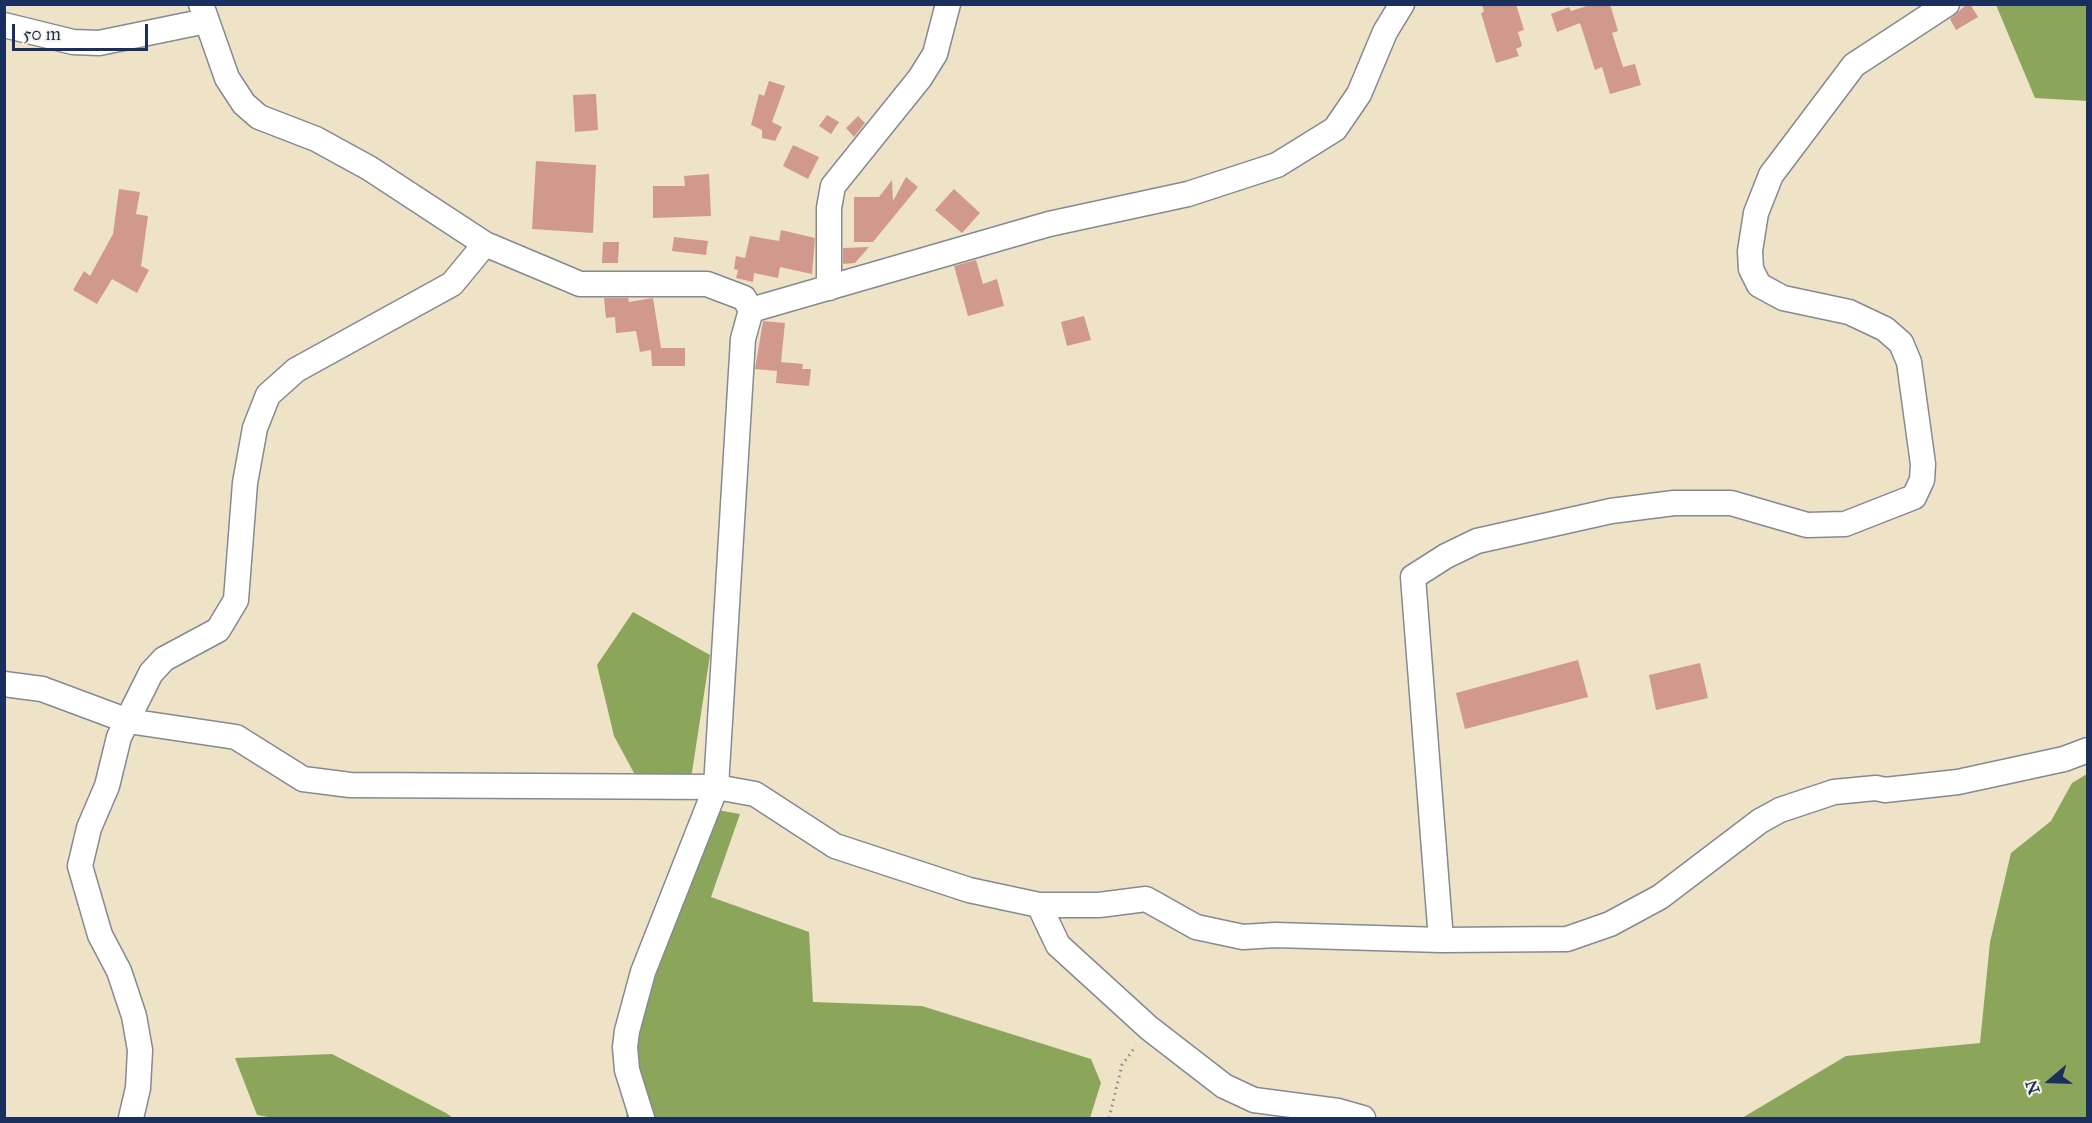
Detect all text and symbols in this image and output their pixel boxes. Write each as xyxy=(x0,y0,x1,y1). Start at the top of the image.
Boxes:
scale bar xyxy=(15,12,152,50)
text: 50 m xyxy=(23,23,61,45)
north arrow xyxy=(2020,1051,2080,1111)
text: N xyxy=(2021,1078,2044,1097)

